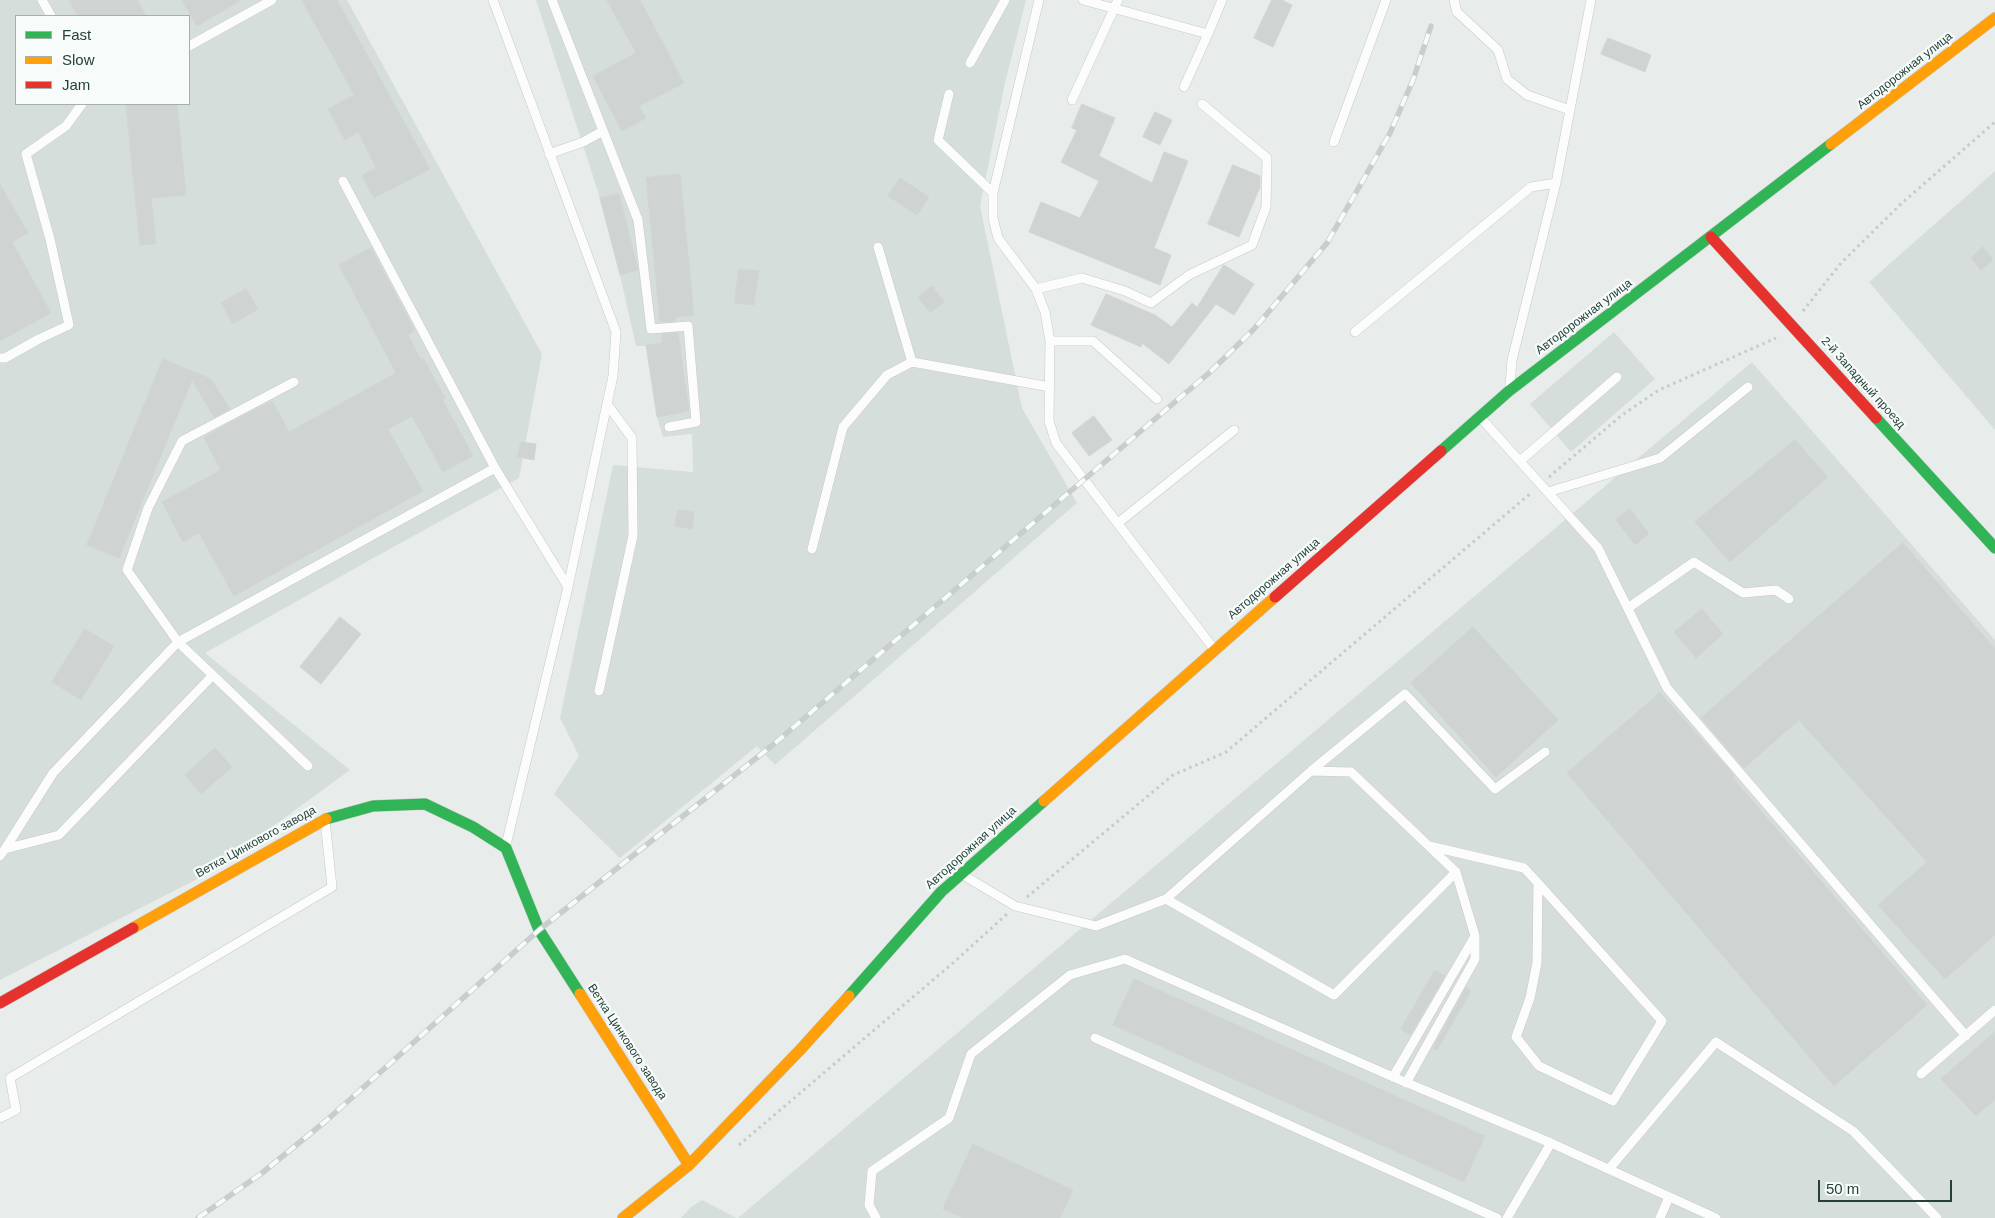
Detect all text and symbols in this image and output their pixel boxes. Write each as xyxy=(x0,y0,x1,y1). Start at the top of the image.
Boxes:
legend xyxy=(15,15,190,105)
text: Fast xyxy=(62,26,91,43)
street label: Автодорожная улица xyxy=(1854,29,1956,113)
text: Slow xyxy=(62,51,95,68)
text: Jam xyxy=(62,76,90,93)
street label: Автодорожная улица xyxy=(1533,276,1635,358)
street label: 2-й Западный проезд xyxy=(1818,334,1908,432)
street label: Автодорожная улица xyxy=(1225,535,1323,623)
street label: Ветка Цинкового завода xyxy=(193,803,319,881)
street label: Автодорожная улица xyxy=(923,804,1019,892)
street label: Ветка Цинкового завода xyxy=(584,981,670,1103)
scale bar xyxy=(1820,1170,1954,1202)
text: 50 m xyxy=(1826,1180,1859,1197)

